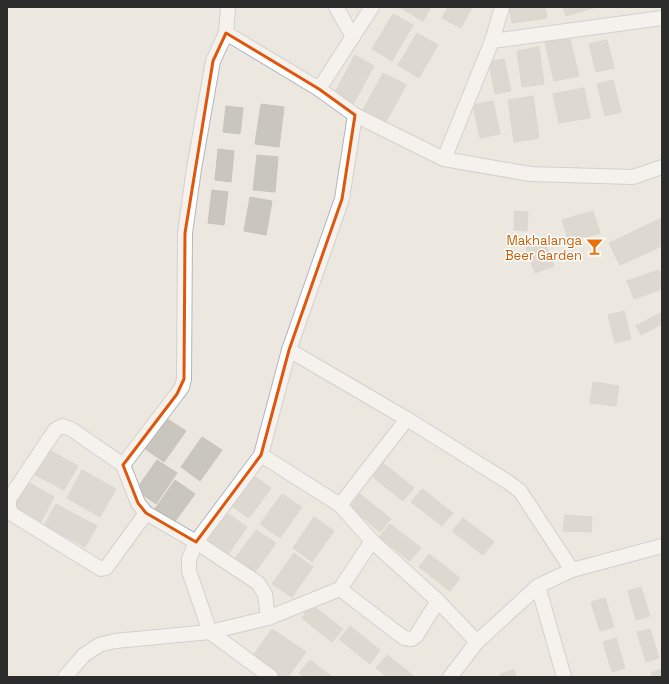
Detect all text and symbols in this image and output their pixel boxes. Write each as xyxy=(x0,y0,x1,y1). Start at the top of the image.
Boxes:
place label: Makhalanga Beer Garden xyxy=(505,232,583,264)
bar icon: Makhalanga Beer Garden xyxy=(585,237,605,257)

